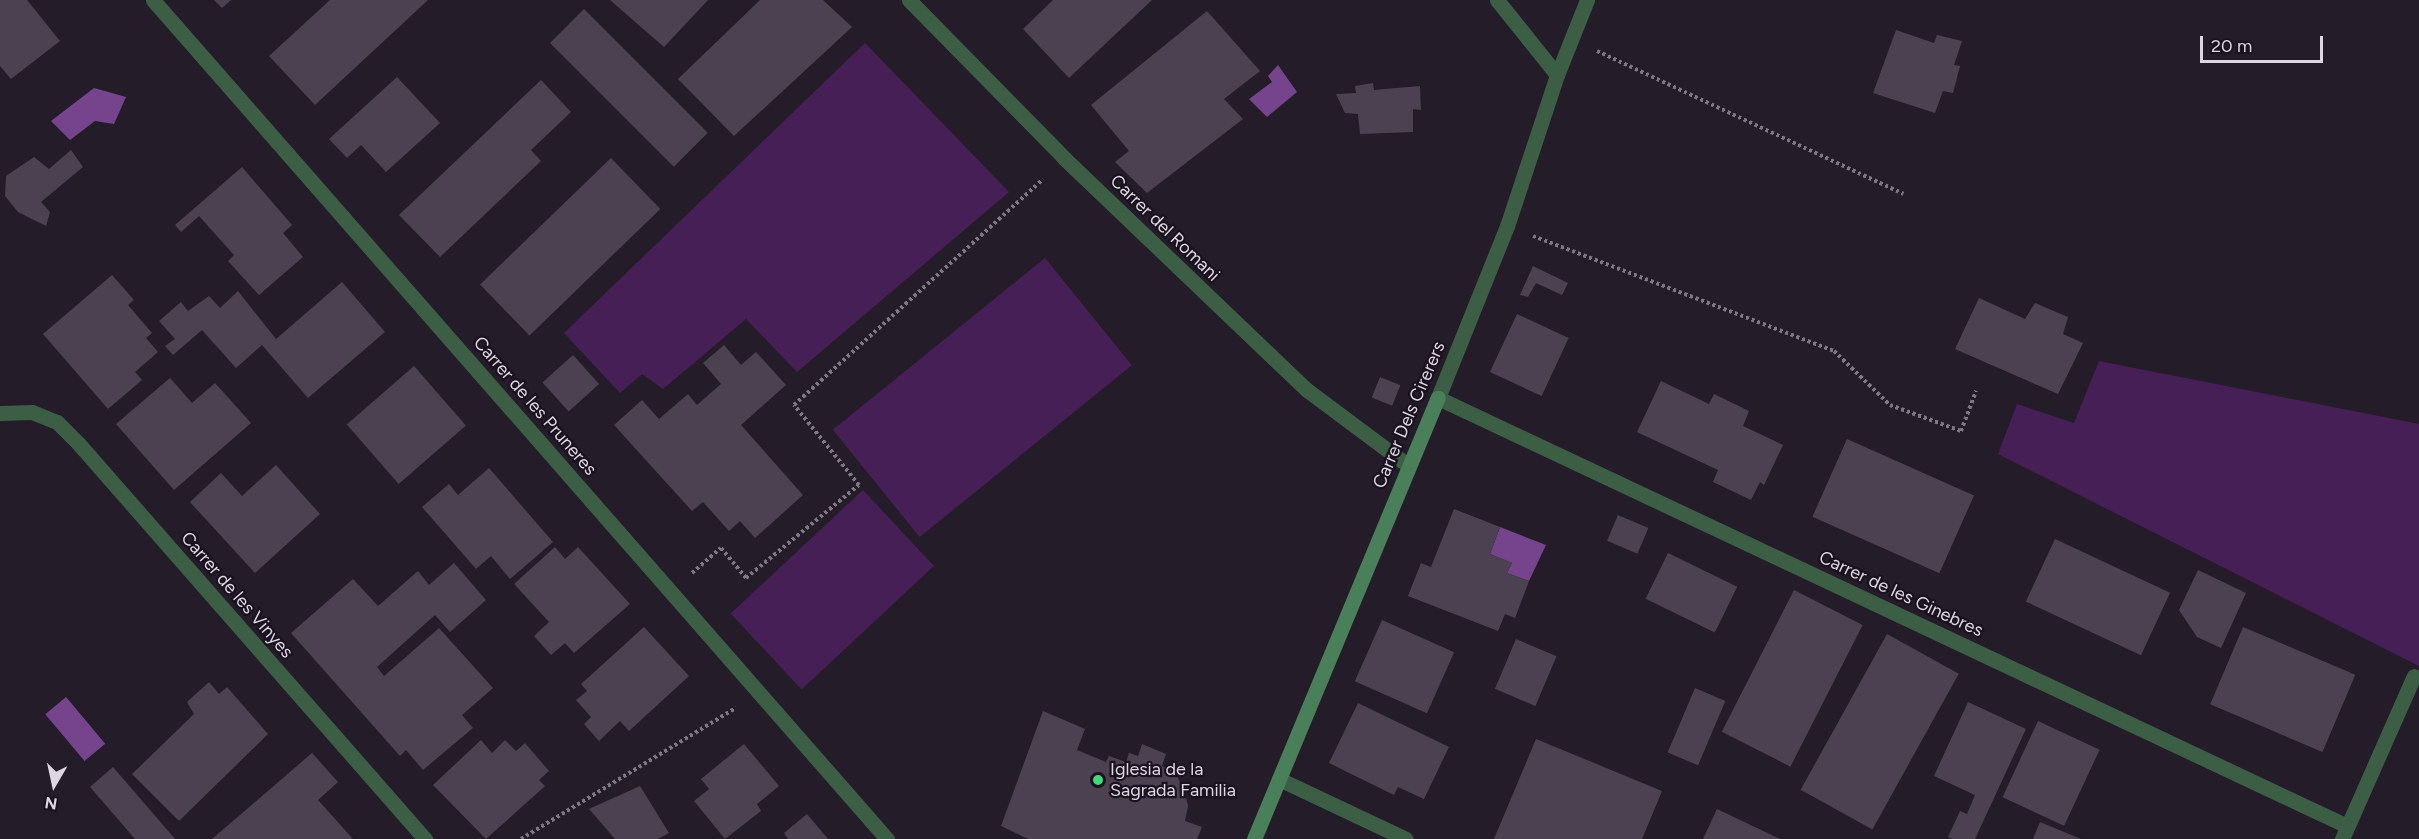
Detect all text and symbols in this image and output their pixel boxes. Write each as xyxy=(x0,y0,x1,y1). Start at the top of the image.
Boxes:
scale bar xyxy=(2203,24,2326,62)
text: 20 m xyxy=(2211,35,2252,57)
street label: Carrer del Romani xyxy=(1106,170,1224,286)
street label: Carrer de les Pruneres xyxy=(469,332,601,480)
street label: Carrer Dels Cirerers xyxy=(1368,338,1450,492)
street label: Carrer de les Vinyes xyxy=(176,527,298,663)
street label: Carrer de les Ginebres xyxy=(1815,546,1987,642)
north arrow xyxy=(24,755,84,815)
place label: Iglesia de la Sagrada Familia xyxy=(1110,759,1236,802)
marker: Iglesia de la Sagrada Familia xyxy=(1091,773,1105,787)
text: N xyxy=(44,793,59,814)

